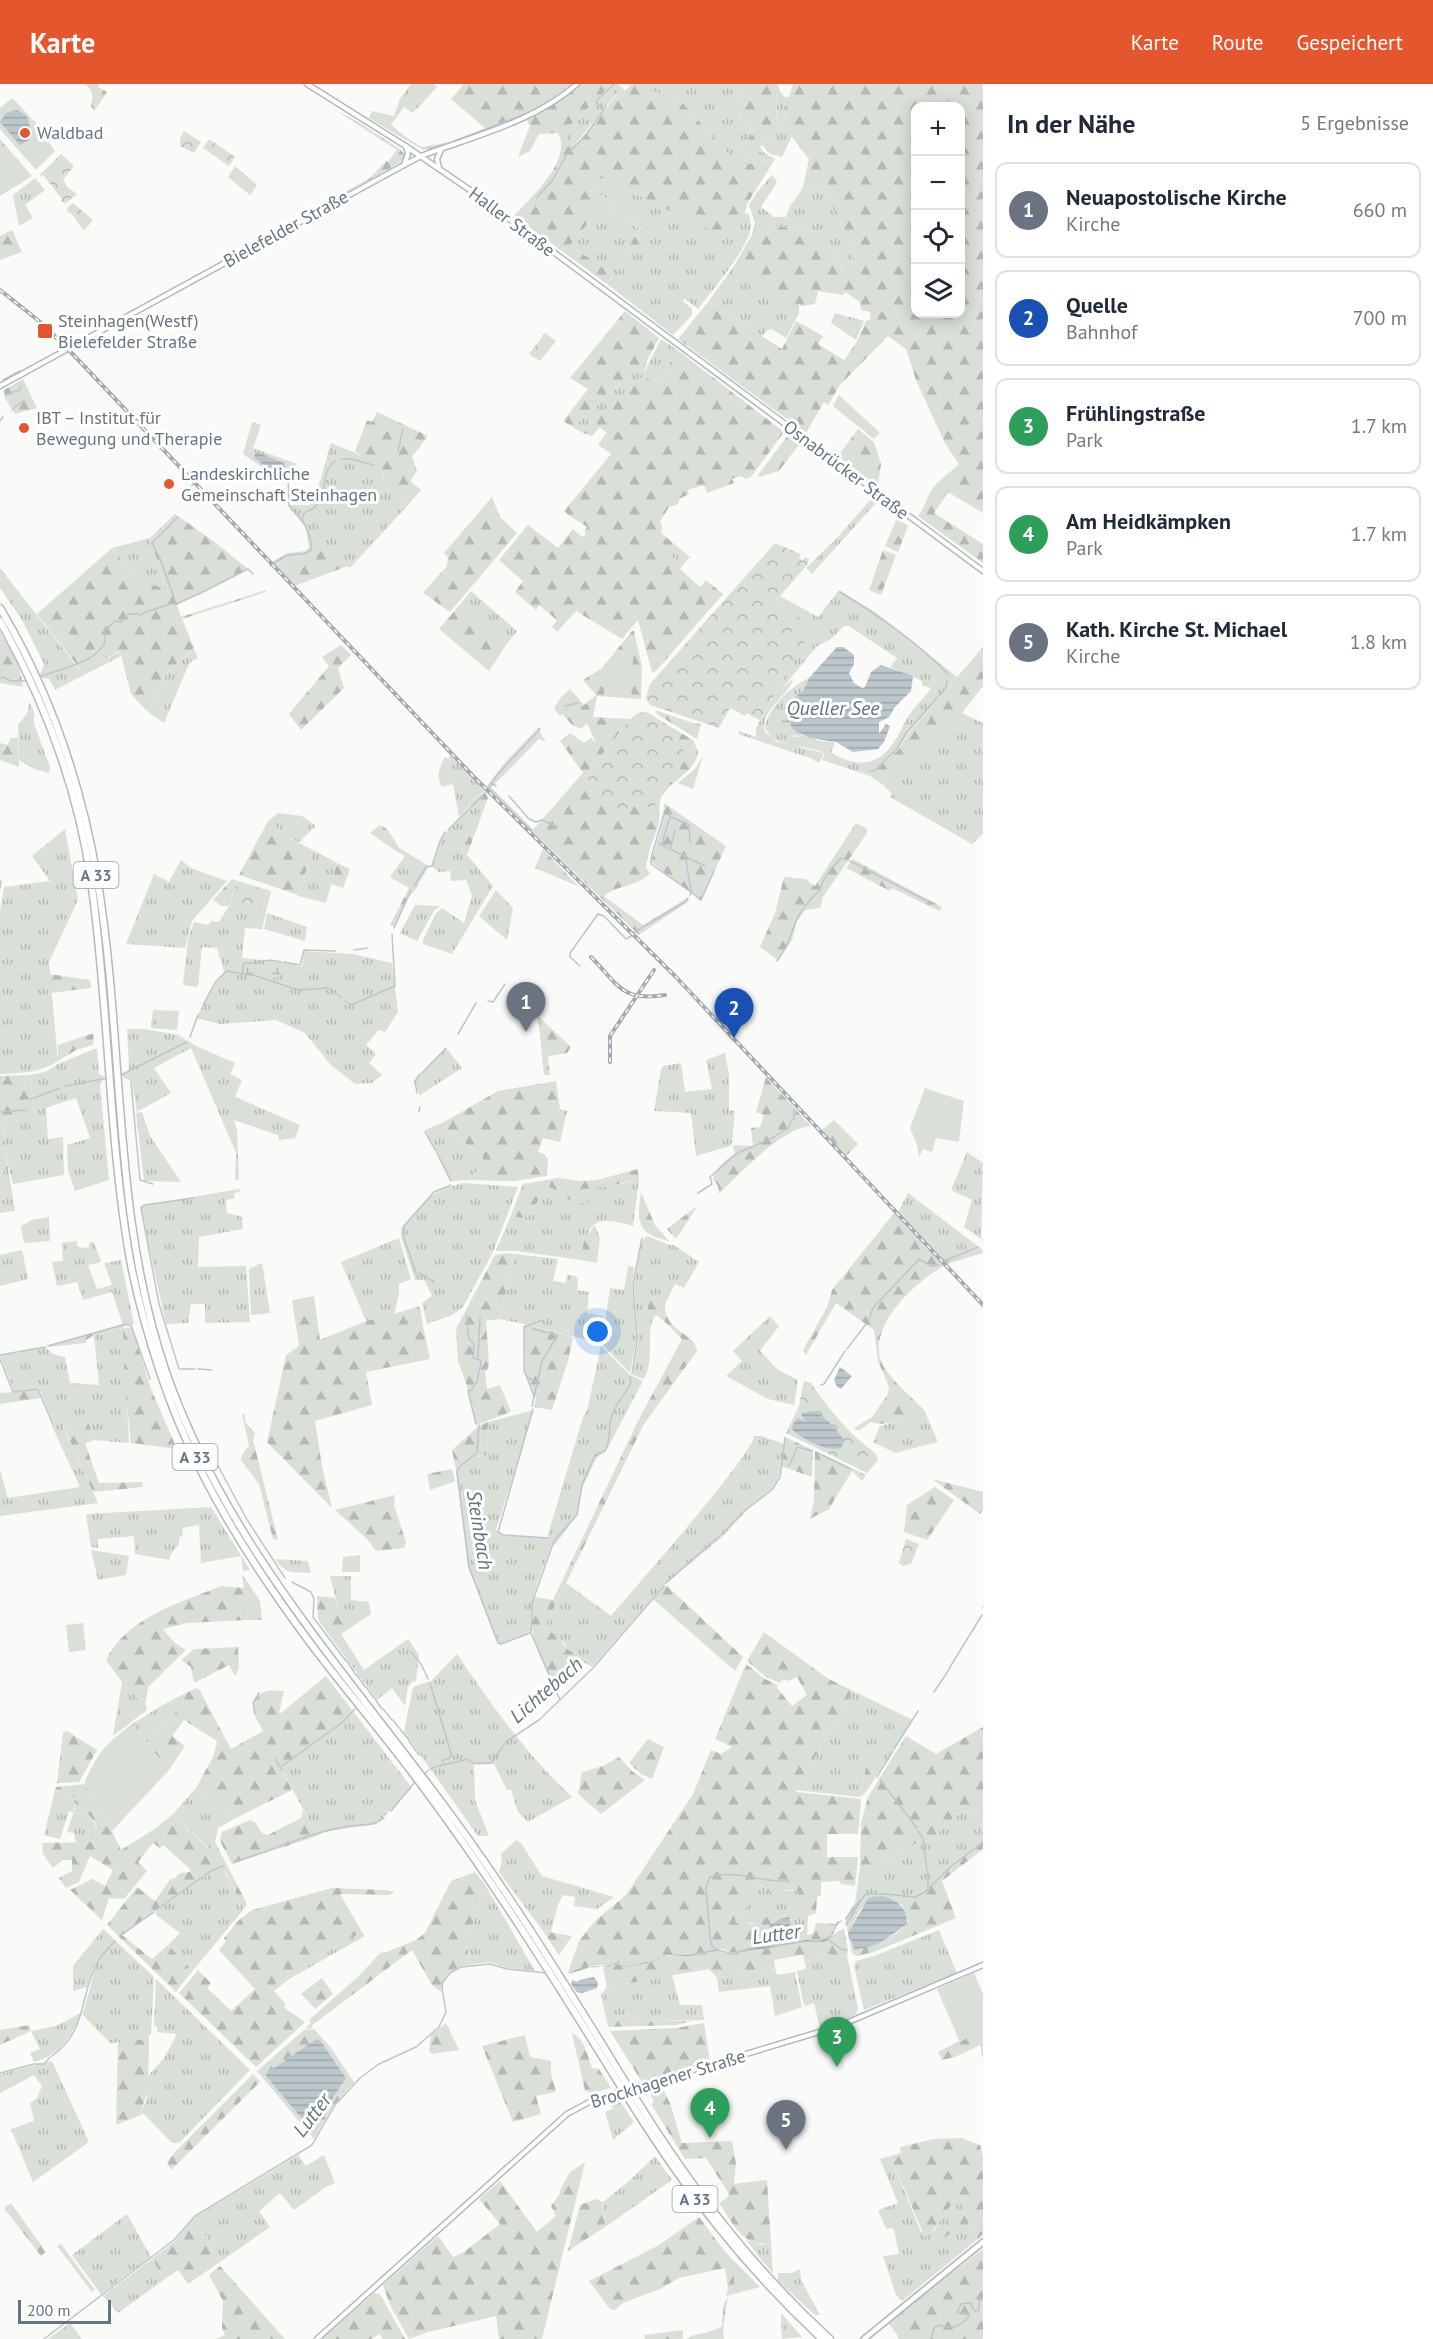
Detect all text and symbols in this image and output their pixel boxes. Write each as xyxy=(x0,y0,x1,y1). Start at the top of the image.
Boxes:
text: Karte xyxy=(30,24,95,61)
text: Karte xyxy=(1131,29,1179,56)
text: Route xyxy=(1212,29,1263,56)
text: Gespeichert xyxy=(1296,29,1403,56)
map controls xyxy=(911,102,965,318)
button: + xyxy=(911,102,965,156)
text: In der Nähe xyxy=(1007,107,1135,140)
text: 5 Ergebnisse xyxy=(1300,110,1409,136)
place label: Waldbad xyxy=(37,121,103,144)
marker: Waldbad xyxy=(18,126,32,140)
button: − xyxy=(911,156,965,210)
street label: Haller Straße xyxy=(465,182,560,262)
text: Neuapostolische Kirche xyxy=(1066,183,1287,211)
street label: Bielefelder Straße xyxy=(219,185,352,272)
text: 1 xyxy=(1023,197,1034,223)
text: 660 m xyxy=(1353,197,1407,223)
button: locate xyxy=(911,210,965,264)
text: Kirche xyxy=(1066,211,1120,237)
button: layers xyxy=(911,264,965,318)
text: Quelle xyxy=(1066,291,1128,319)
text: 2 xyxy=(1023,305,1034,331)
text: 700 m xyxy=(1353,305,1407,331)
place label: Steinhagen(Westf) Bielefelder Straße xyxy=(58,309,199,353)
text: Bahnhof xyxy=(1066,319,1137,345)
marker: Steinhagen(Westf) Bielefelder Straße xyxy=(36,322,54,340)
text: Frühlingstraße xyxy=(1066,399,1206,427)
place label: IBT – Institut für Bewegung und Therapie xyxy=(36,406,222,450)
text: 3 xyxy=(1023,413,1034,439)
text: 1.7 km xyxy=(1351,413,1407,439)
street label: Osnabrücker Straße xyxy=(779,415,914,524)
marker: IBT – Institut für Bewegung und Therapie xyxy=(17,421,31,435)
text: Park xyxy=(1066,427,1103,453)
place label: Landeskirchliche Gemeinschaft Steinhagen xyxy=(181,462,377,506)
marker: Landeskirchliche Gemeinschaft Steinhagen xyxy=(162,477,176,491)
text: Am Heidkämpken xyxy=(1066,507,1231,535)
text: 4 xyxy=(1023,521,1034,547)
text: 1.7 km xyxy=(1351,521,1407,547)
text: Park xyxy=(1066,535,1103,561)
text: Kath. Kirche St. Michael xyxy=(1066,615,1287,643)
text: 5 xyxy=(1023,629,1034,655)
text: 1.8 km xyxy=(1350,629,1407,655)
text: Kirche xyxy=(1066,643,1120,669)
water label: Queller See xyxy=(786,695,880,721)
road number: A 33 xyxy=(74,862,118,888)
pin: 1 xyxy=(506,982,546,1032)
pin: 2 xyxy=(714,988,754,1038)
your location xyxy=(583,1317,612,1346)
road number: A 33 xyxy=(172,1444,218,1470)
water label: Steinbach xyxy=(461,1488,499,1572)
water label: Lichtebach xyxy=(504,1651,588,1729)
water label: Lutter xyxy=(750,1918,803,1950)
pin: 3 xyxy=(818,2018,856,2067)
street label: Brockhagener Straße xyxy=(587,2044,748,2113)
water label: Lutter xyxy=(287,2087,338,2142)
pin: 4 xyxy=(690,2088,730,2138)
pin: 5 xyxy=(766,2100,806,2150)
road number: A 33 xyxy=(672,2186,718,2212)
scale bar xyxy=(18,2297,111,2324)
text: 200 m xyxy=(27,2300,70,2320)

